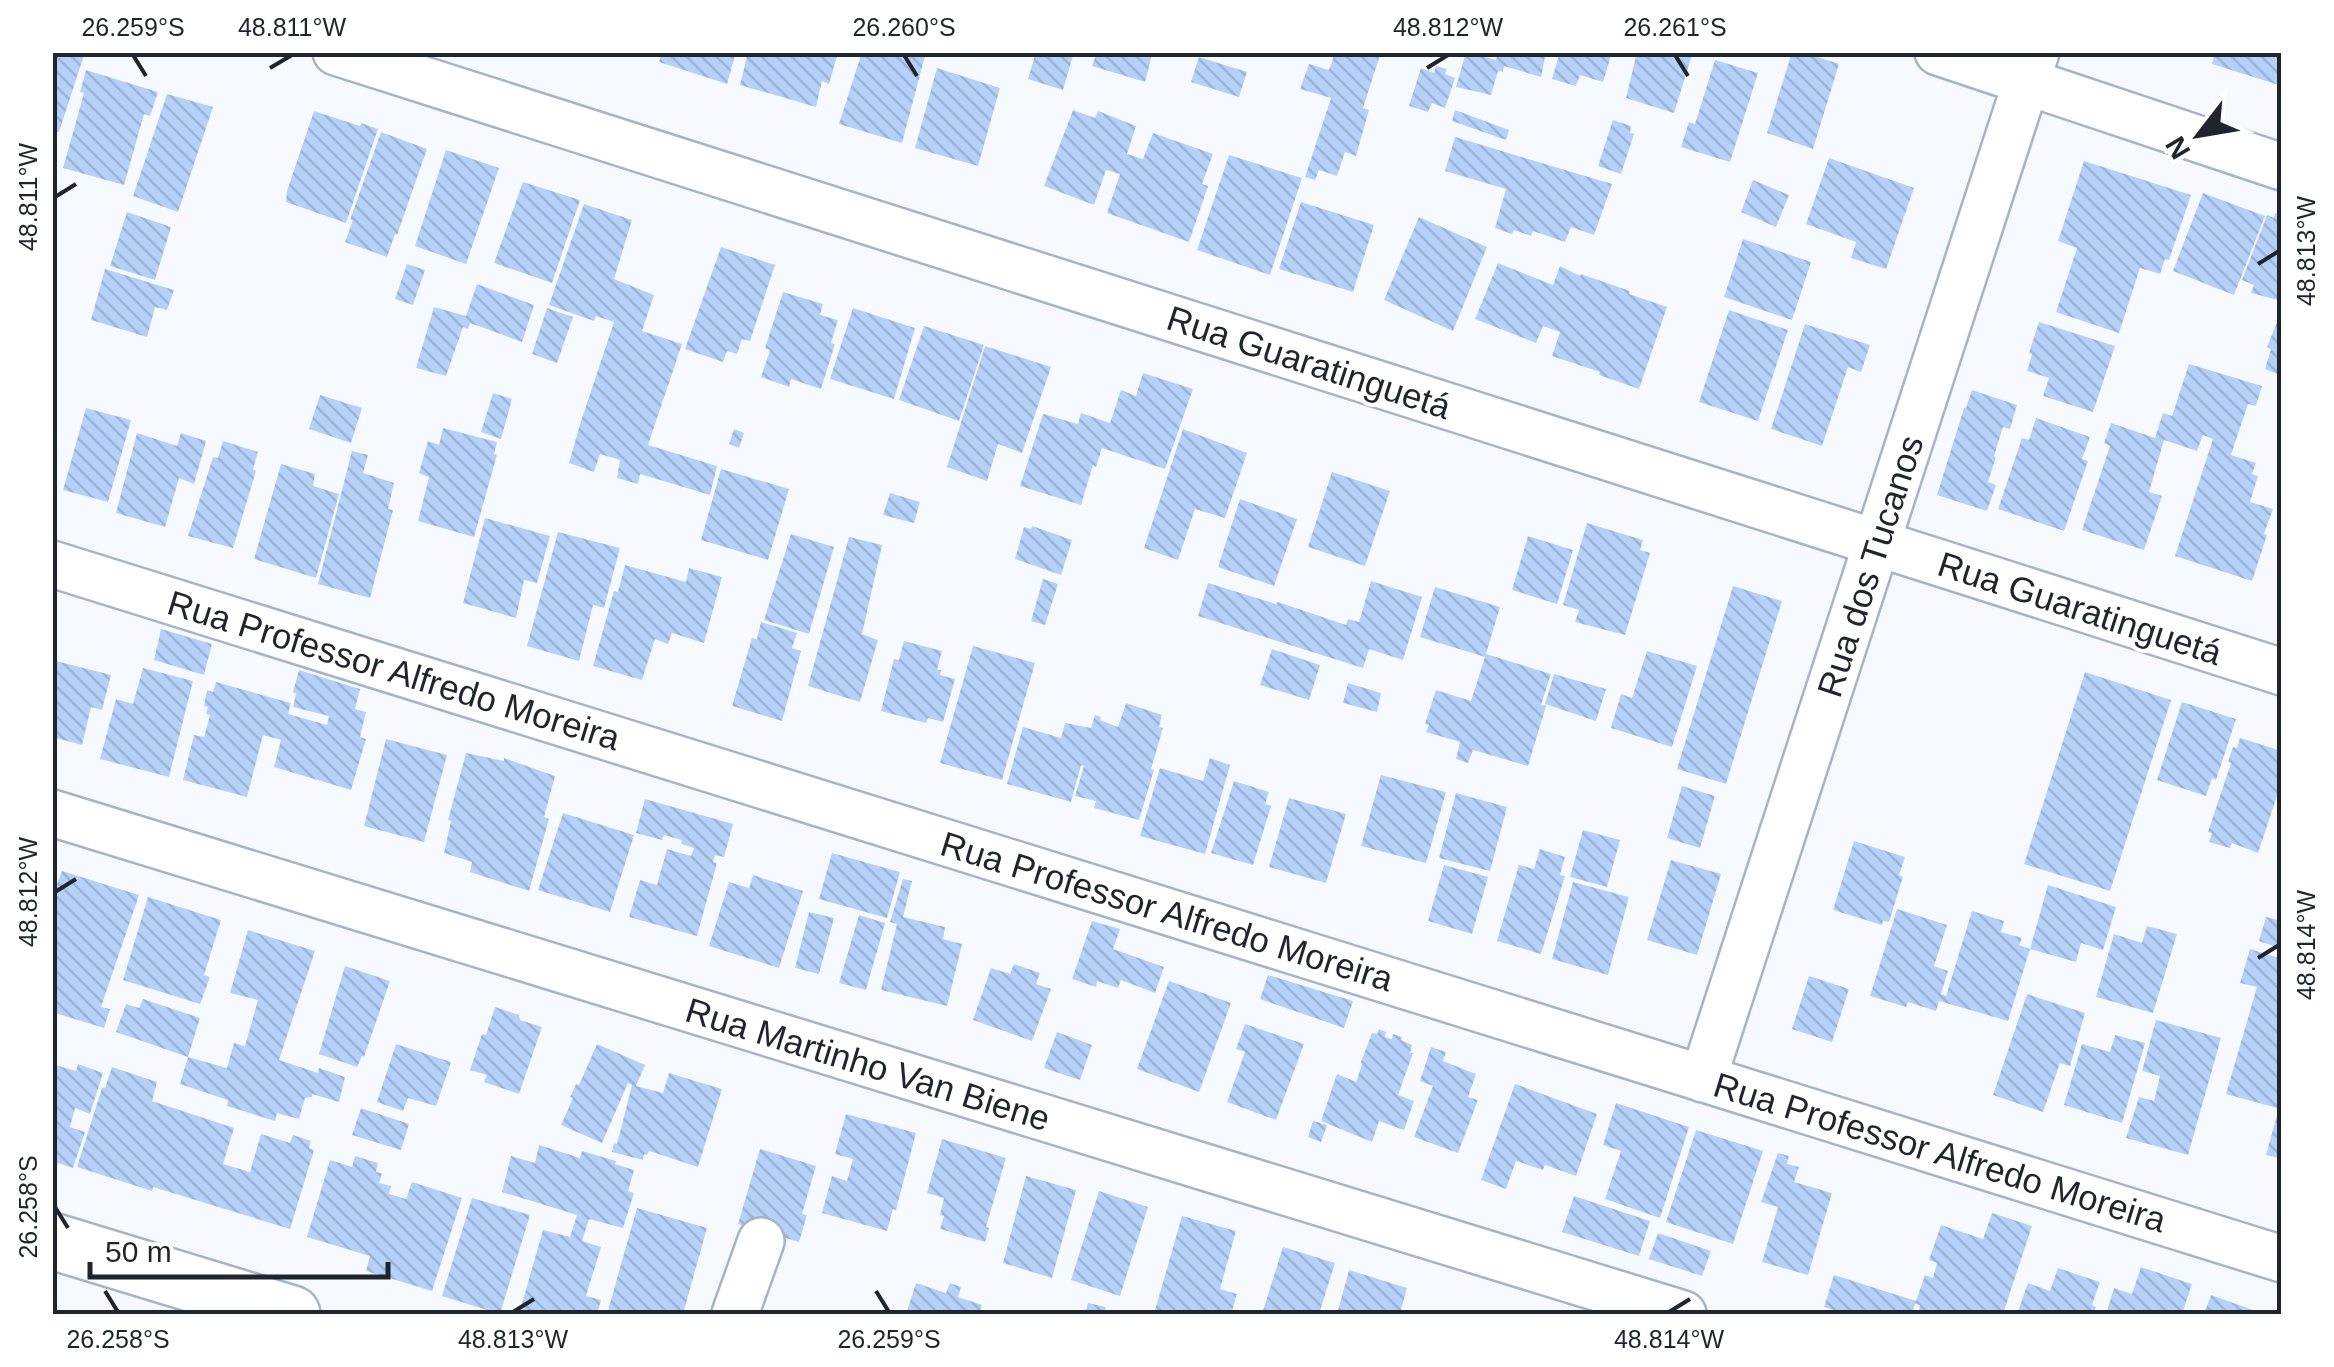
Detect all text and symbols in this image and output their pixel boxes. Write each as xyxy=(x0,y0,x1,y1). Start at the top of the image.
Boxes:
text: 26.259°S xyxy=(81,13,185,41)
text: 48.811°W xyxy=(238,13,347,41)
text: 26.260°S xyxy=(852,13,956,41)
text: 48.812°W xyxy=(1393,13,1503,41)
text: 26.261°S xyxy=(1623,13,1727,41)
north arrow xyxy=(2149,85,2249,185)
text: N xyxy=(2160,131,2196,164)
text: 48.811°W xyxy=(14,142,42,251)
text: 48.813°W xyxy=(2292,196,2320,306)
street label: Rua Guaratinguetá xyxy=(1162,298,1456,426)
street label: Rua dos Tucanos xyxy=(1809,430,1931,702)
street label: Rua Guaratinguetá xyxy=(1933,544,2227,672)
street label: Rua Professor Alfredo Moreira xyxy=(163,583,625,758)
street label: Rua Professor Alfredo Moreira xyxy=(936,824,1398,999)
text: 48.812°W xyxy=(14,837,42,947)
text: 48.814°W xyxy=(2292,890,2320,1000)
street label: Rua Martinho Van Biene xyxy=(681,990,1055,1138)
street label: Rua Professor Alfredo Moreira xyxy=(1709,1065,2171,1240)
text: 26.258°S xyxy=(14,1155,42,1259)
scale bar xyxy=(90,1217,388,1279)
text: 50 m xyxy=(105,1235,172,1268)
text: 26.258°S xyxy=(66,1325,170,1353)
text: 48.813°W xyxy=(458,1325,568,1353)
text: 26.259°S xyxy=(837,1325,941,1353)
text: 48.814°W xyxy=(1614,1325,1724,1353)

